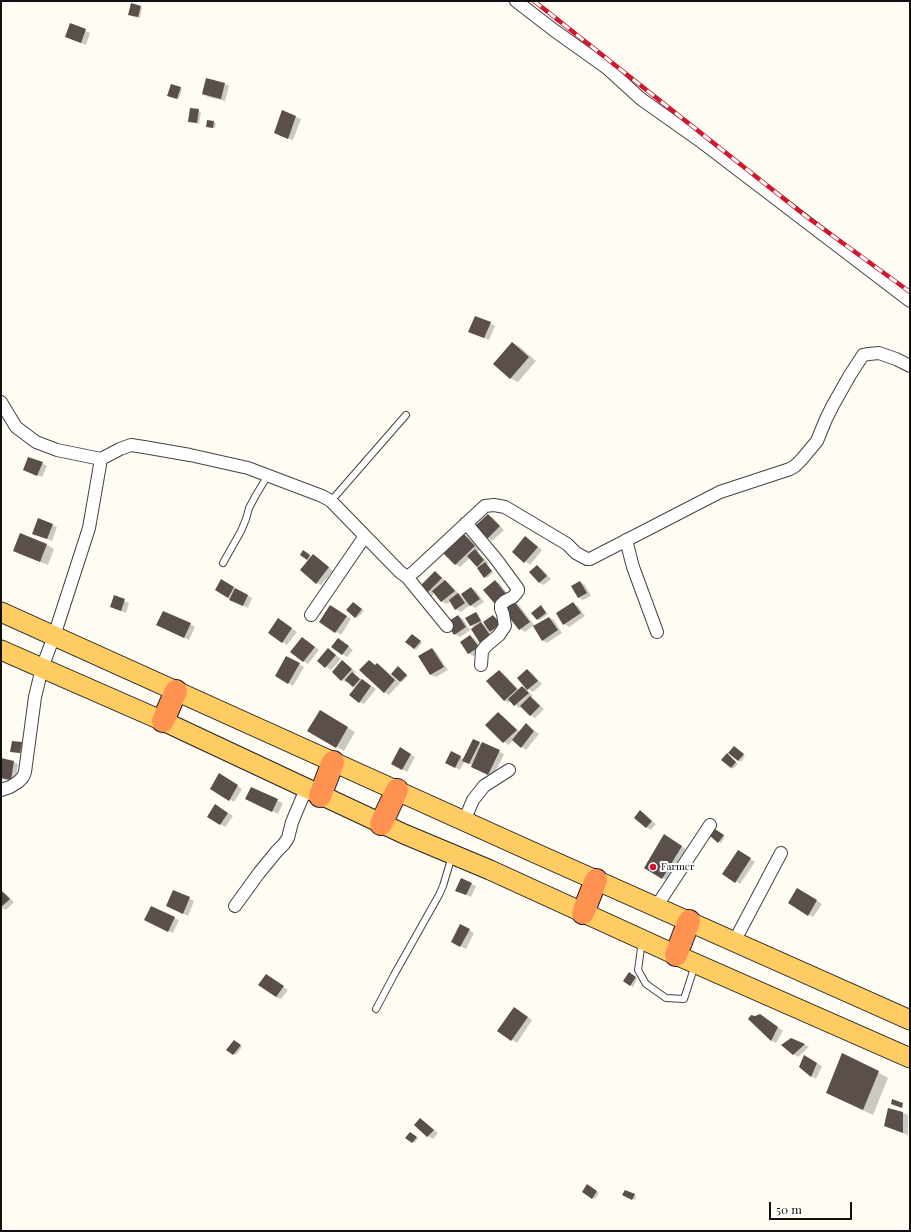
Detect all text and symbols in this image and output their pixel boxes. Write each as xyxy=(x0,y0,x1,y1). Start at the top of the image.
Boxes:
place label: Farmer xyxy=(661,861,694,873)
marker: Farmer xyxy=(648,862,658,872)
scale bar xyxy=(771,1194,854,1220)
text: 50 m xyxy=(776,1201,802,1217)

